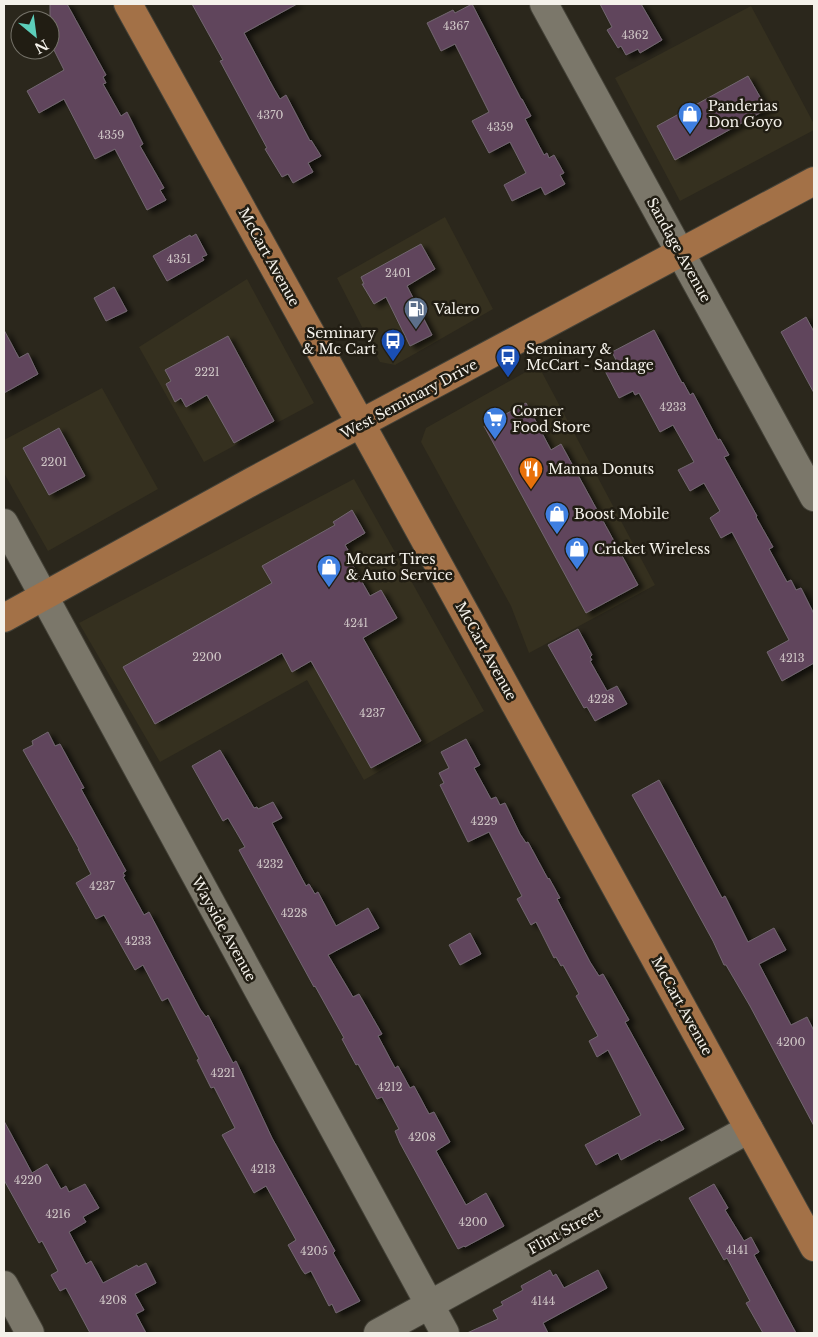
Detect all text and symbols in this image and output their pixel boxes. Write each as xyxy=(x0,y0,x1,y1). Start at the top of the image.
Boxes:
north arrow xyxy=(10,10,60,60)
house number: 4367 xyxy=(443,19,469,33)
house number: 4362 xyxy=(621,28,649,42)
text: N xyxy=(31,35,51,57)
place label: Panderias Don Goyo xyxy=(708,97,782,131)
shop icon: Panderias Don Goyo xyxy=(677,101,703,135)
house number: 4370 xyxy=(257,108,283,122)
house number: 4359 xyxy=(487,120,513,134)
house number: 4359 xyxy=(98,128,124,142)
street label: Sandage Avenue xyxy=(643,195,715,305)
street label: McCart Avenue xyxy=(234,204,304,310)
house number: 4351 xyxy=(167,252,191,266)
house number: 2401 xyxy=(385,266,411,280)
fuel station icon: Valero xyxy=(403,296,429,330)
place label: Valero xyxy=(433,300,480,318)
place label: Seminary & Mc Cart xyxy=(302,324,377,358)
bus stop icon: Seminary & Mc Cart xyxy=(380,328,406,362)
place label: Seminary & McCart - Sandage xyxy=(526,340,654,374)
bus stop icon: Seminary & McCart - Sandage xyxy=(495,344,521,378)
street label: West Seminary Drive xyxy=(337,355,481,443)
house number: 2221 xyxy=(194,365,220,379)
house number: 4233 xyxy=(660,400,687,414)
place label: Corner Food Store xyxy=(512,402,591,436)
supermarket icon: Corner Food Store xyxy=(482,406,508,440)
house number: 2201 xyxy=(41,455,67,469)
restaurant icon: Manna Donuts xyxy=(518,456,544,490)
place label: Manna Donuts xyxy=(548,460,654,478)
shop icon: Boost Mobile xyxy=(544,501,570,535)
place label: Boost Mobile xyxy=(574,505,669,523)
shop icon: Cricket Wireless xyxy=(564,536,590,570)
place label: Cricket Wireless xyxy=(594,540,710,558)
place label: Mccart Tires & Auto Service xyxy=(346,550,453,584)
shop icon: Mccart Tires & Auto Service xyxy=(316,554,342,588)
street label: McCart Avenue xyxy=(451,598,521,704)
house number: 4241 xyxy=(344,616,368,630)
house number: 2200 xyxy=(192,650,222,664)
house number: 4213 xyxy=(780,651,805,665)
house number: 4228 xyxy=(588,692,614,706)
house number: 4237 xyxy=(359,706,385,720)
house number: 4229 xyxy=(470,814,498,828)
house number: 4232 xyxy=(257,857,284,871)
street label: Wayside Avenue xyxy=(187,873,260,984)
house number: 4237 xyxy=(89,879,115,893)
house number: 4228 xyxy=(281,906,307,920)
house number: 4233 xyxy=(125,934,152,948)
street label: McCart Avenue xyxy=(647,953,717,1059)
house number: 4200 xyxy=(777,1035,806,1049)
house number: 4221 xyxy=(211,1066,236,1080)
house number: 4212 xyxy=(378,1080,403,1094)
house number: 4208 xyxy=(408,1130,436,1144)
house number: 4213 xyxy=(251,1162,276,1176)
house number: 4220 xyxy=(14,1173,42,1187)
street label: Flint Street xyxy=(525,1203,604,1258)
house number: 4216 xyxy=(45,1207,71,1221)
house number: 4200 xyxy=(459,1215,488,1229)
house number: 4141 xyxy=(726,1243,748,1257)
house number: 4205 xyxy=(300,1244,328,1258)
house number: 4208 xyxy=(99,1293,127,1307)
house number: 4144 xyxy=(531,1294,555,1308)

